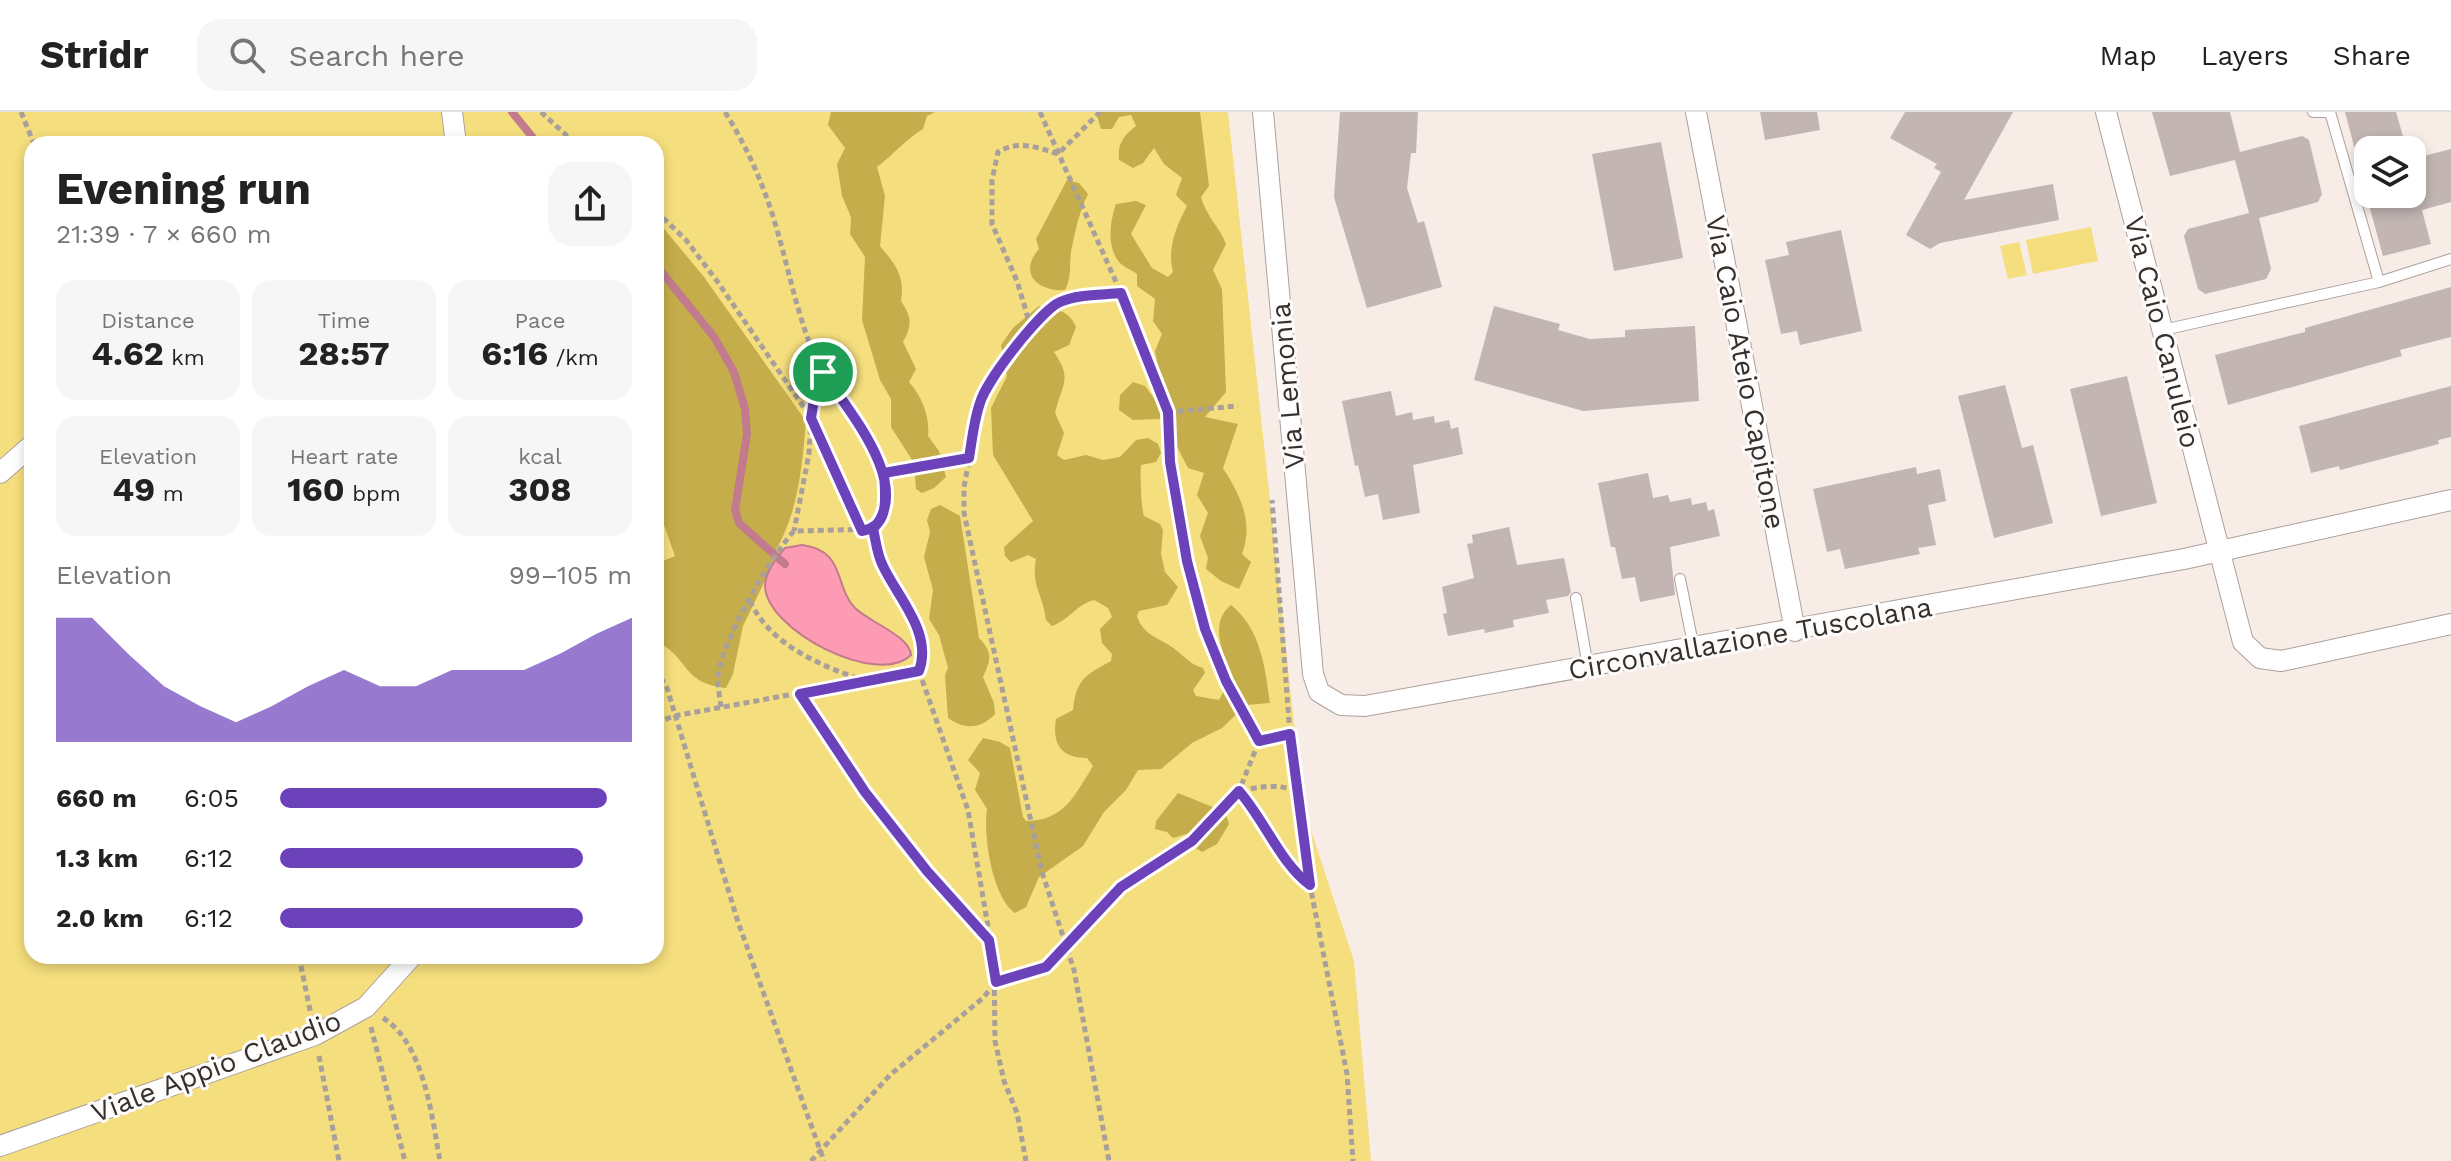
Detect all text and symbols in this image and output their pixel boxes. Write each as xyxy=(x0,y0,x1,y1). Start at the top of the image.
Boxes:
search box xyxy=(197,19,757,91)
text: Stridr xyxy=(40,33,149,77)
icon: search xyxy=(225,33,269,77)
text: Search here xyxy=(289,38,465,73)
text: Map xyxy=(2100,39,2157,72)
text: Layers xyxy=(2201,39,2289,72)
text: Share xyxy=(2333,39,2411,72)
map controls xyxy=(2354,136,2426,208)
button: layers xyxy=(2354,136,2426,208)
button: share xyxy=(548,162,632,246)
text: Evening run xyxy=(56,163,311,215)
street label: Via Caio Ateio Capitone xyxy=(1699,212,1792,532)
street label: Via Caio Canuleio xyxy=(2118,213,2207,452)
text: 21:39 · 7 × 660 m xyxy=(56,219,271,249)
street label: Via Lemonia xyxy=(1264,301,1311,471)
text: Distance xyxy=(101,308,195,333)
text: Time xyxy=(318,308,370,333)
text: Pace xyxy=(515,308,565,333)
text: 4.62 xyxy=(91,333,164,373)
text: 28:57 xyxy=(298,333,390,373)
text: 6:16 xyxy=(481,333,548,373)
pin xyxy=(789,338,857,406)
text: km xyxy=(164,345,205,370)
text: /km xyxy=(548,345,599,370)
icon: arrive xyxy=(801,350,845,394)
text: Elevation xyxy=(99,444,197,469)
text: Heart rate xyxy=(290,444,398,469)
text: kcal xyxy=(518,444,562,469)
text: 49 xyxy=(112,469,155,509)
text: 160 xyxy=(287,469,345,509)
text: 308 xyxy=(508,469,572,509)
text: m xyxy=(155,481,184,506)
text: bpm xyxy=(345,481,401,506)
text: Elevation xyxy=(56,560,172,590)
text: 99–105 m xyxy=(509,560,632,590)
street label: Circonvallazione Tuscolana xyxy=(1566,590,1935,687)
text: 660 m xyxy=(56,783,137,813)
text: 6:05 xyxy=(184,783,239,813)
text: 1.3 km xyxy=(56,843,138,873)
text: 6:12 xyxy=(184,843,233,873)
text: 2.0 km xyxy=(56,903,144,933)
text: 6:12 xyxy=(184,903,233,933)
street label: Viale Appio Claudio xyxy=(87,1004,346,1129)

